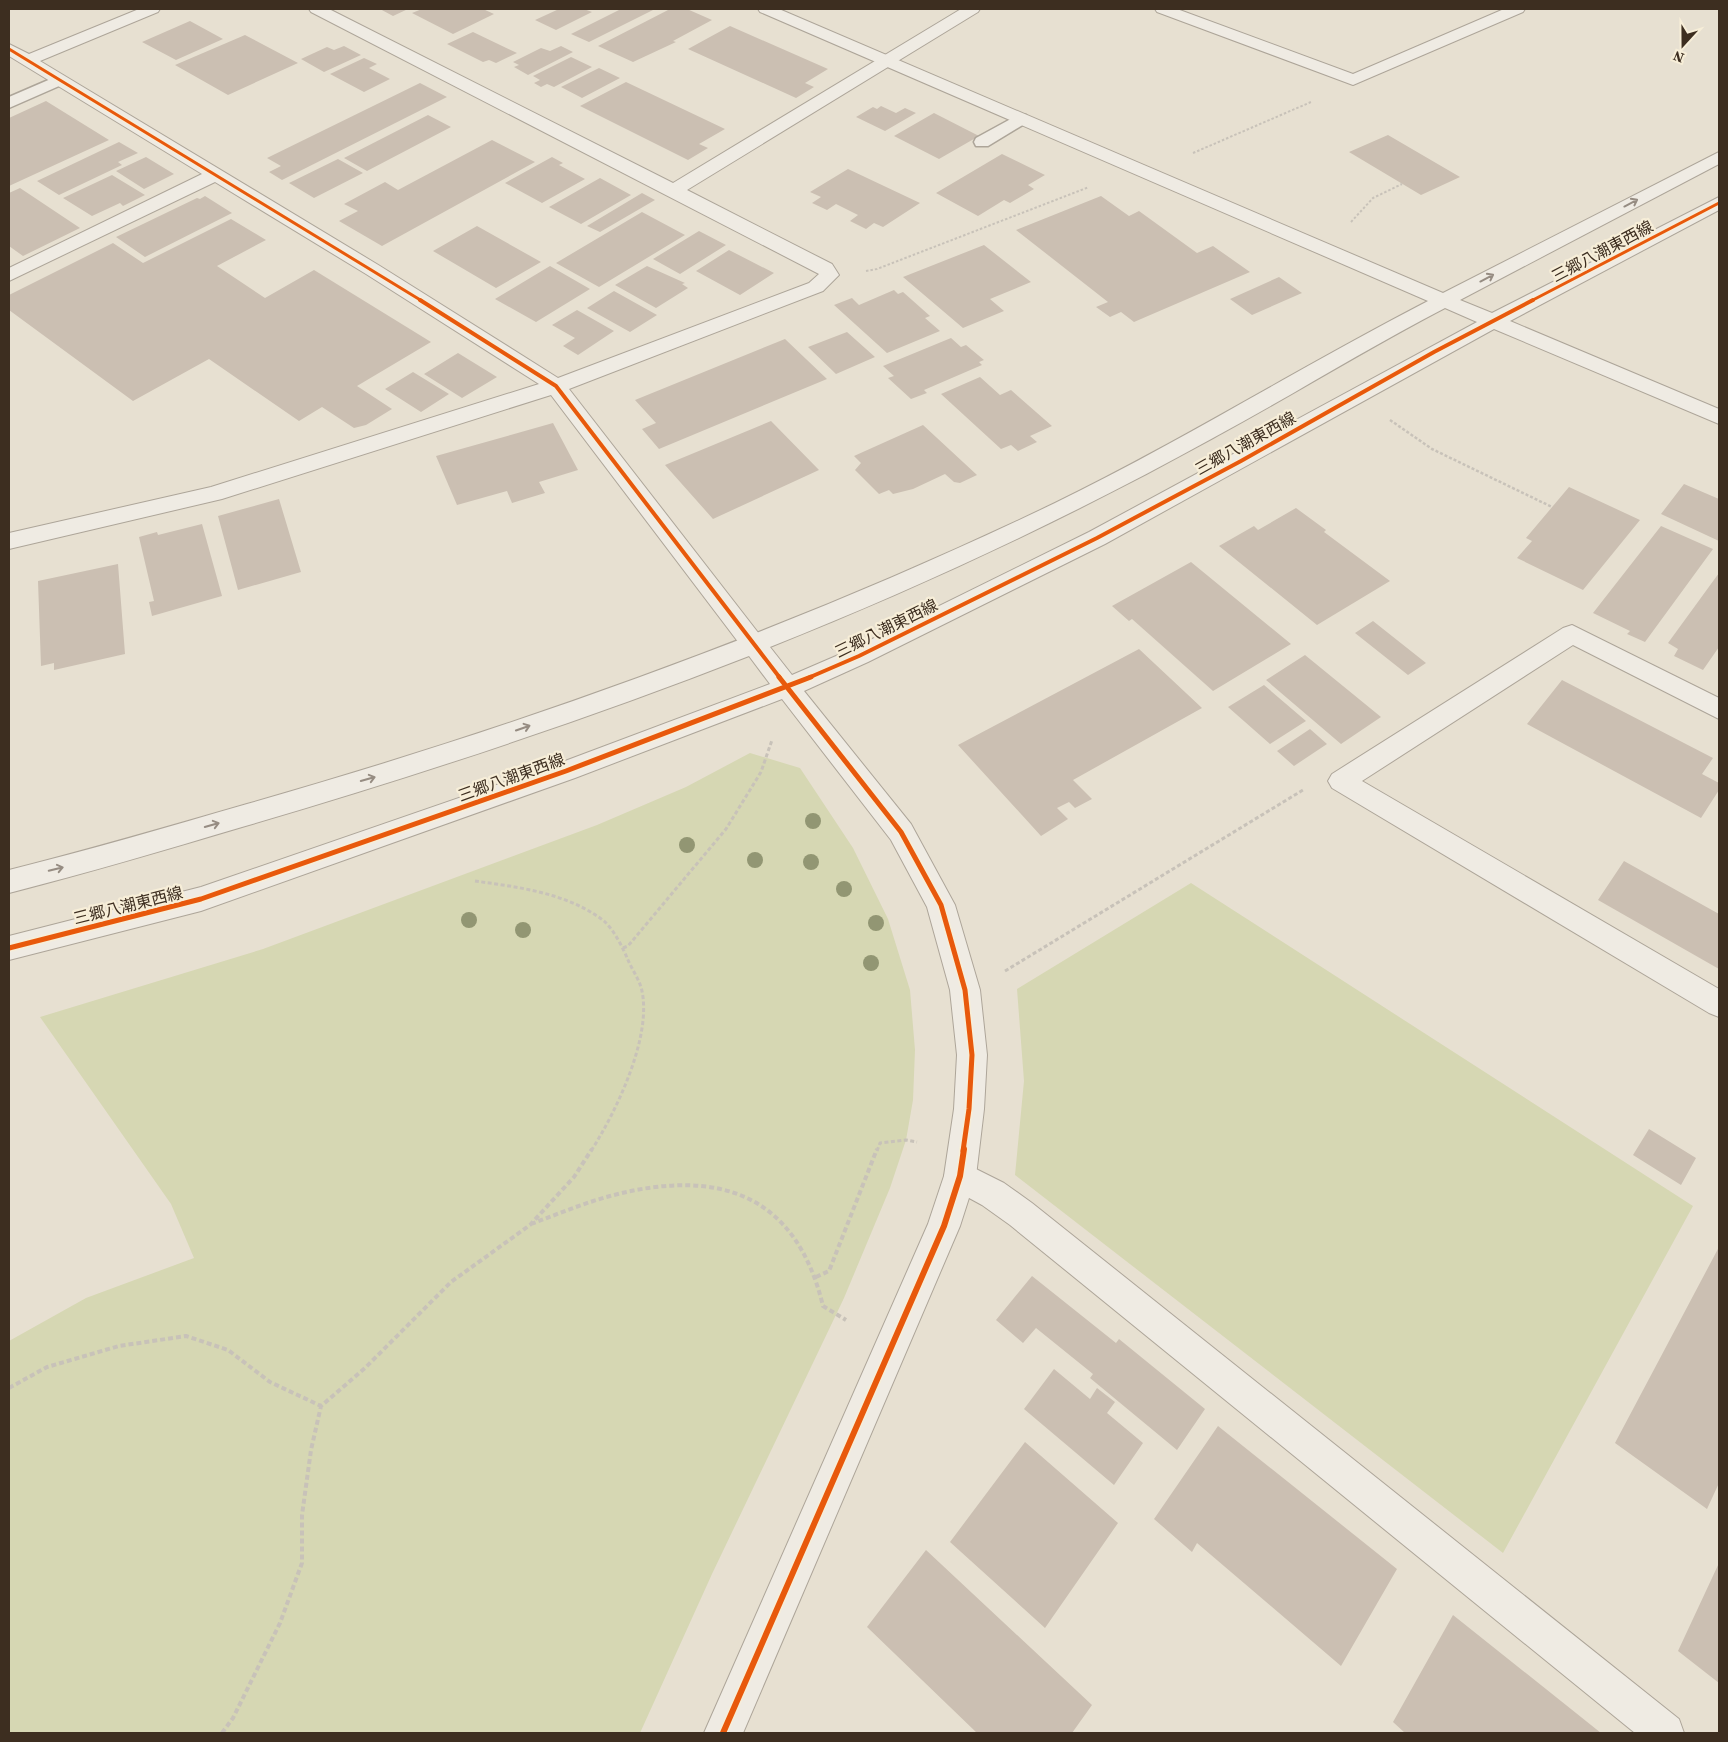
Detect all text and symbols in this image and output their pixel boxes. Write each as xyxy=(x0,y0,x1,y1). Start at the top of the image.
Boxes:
north arrow xyxy=(1658,20,1708,70)
text: N xyxy=(1670,46,1687,68)
one-way arrow xyxy=(1623,198,1638,207)
street label: 三郷八潮東西線 xyxy=(1547,215,1657,287)
one-way arrow xyxy=(1479,273,1494,282)
street label: 三郷八潮東西線 xyxy=(1191,406,1299,480)
street label: 三郷八潮東西線 xyxy=(831,594,941,662)
one-way arrow xyxy=(514,723,530,733)
street label: 三郷八潮東西線 xyxy=(455,748,567,806)
one-way arrow xyxy=(360,774,376,784)
one-way arrow xyxy=(204,819,220,829)
one-way arrow xyxy=(48,864,64,873)
street label: 三郷八潮東西線 xyxy=(71,881,185,929)

